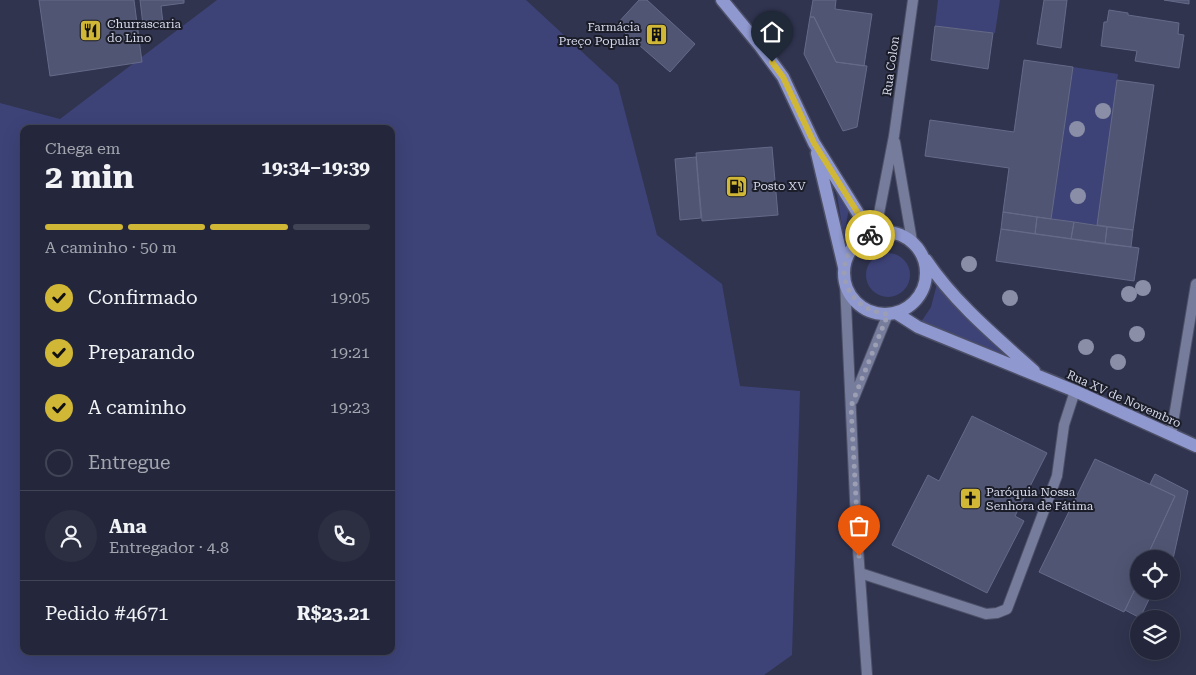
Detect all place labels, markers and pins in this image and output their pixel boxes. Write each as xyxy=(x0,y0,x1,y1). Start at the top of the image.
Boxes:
pin xyxy=(751,11,793,62)
place label: Churrascaria do Lino xyxy=(107,17,182,45)
restaurant icon: Churrascaria do Lino xyxy=(79,19,103,43)
place label: Farmácia Preço Popular xyxy=(558,20,640,48)
building icon: Farmácia Preço Popular xyxy=(644,22,668,46)
fuel station icon: Posto XV xyxy=(725,174,749,198)
place label: Posto XV xyxy=(753,179,806,193)
place label: Paróquia Nossa Senhora de Fátima xyxy=(986,485,1094,513)
church icon: Paróquia Nossa Senhora de Fátima xyxy=(958,487,982,511)
pin xyxy=(838,505,880,556)

